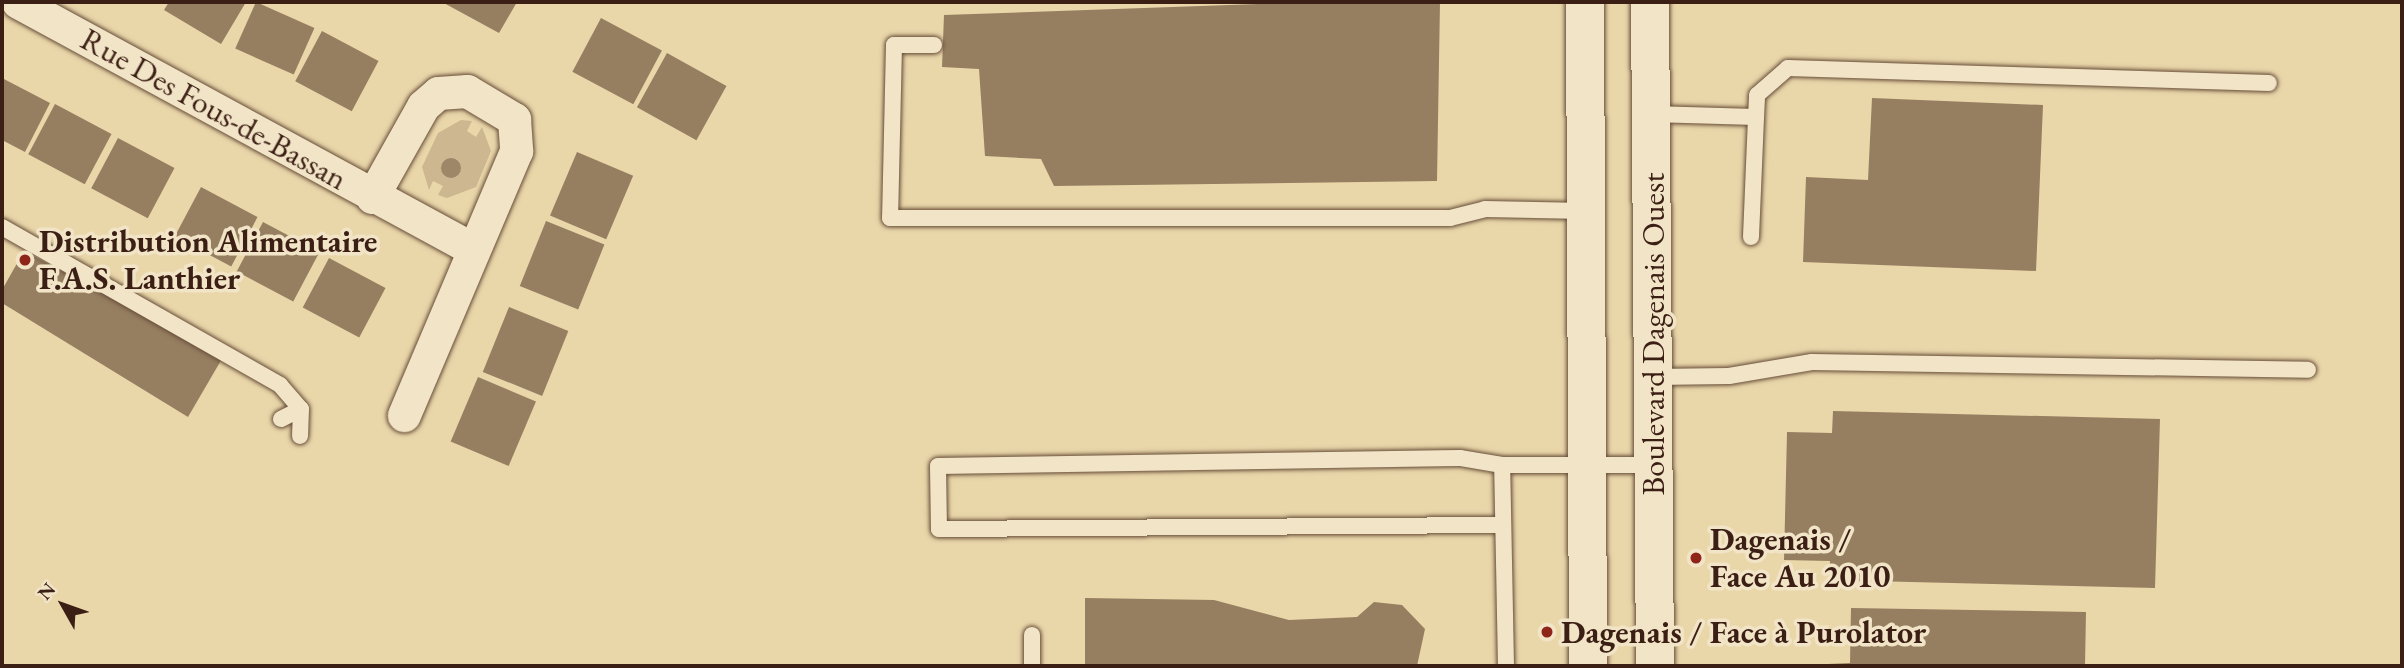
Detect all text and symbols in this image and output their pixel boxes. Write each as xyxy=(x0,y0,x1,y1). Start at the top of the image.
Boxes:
street label: Rue Des Fous-de-Bassan xyxy=(74,20,354,198)
street label: Boulevard Dagenais Ouest xyxy=(1634,173,1672,495)
place label: Distribution Alimentaire F.A.S. Lanthier xyxy=(39,223,377,298)
marker: Distribution Alimentaire F.A.S. Lanthier xyxy=(17,252,33,268)
place label: Dagenais / Face Au 2010 xyxy=(1710,521,1890,596)
marker: Dagenais / Face Au 2010 xyxy=(1688,550,1704,566)
north arrow xyxy=(28,570,98,640)
text: N xyxy=(32,577,61,605)
place label: Dagenais / Face à Purolator xyxy=(1561,613,1926,651)
marker: Dagenais / Face à Purolator xyxy=(1539,624,1555,640)

